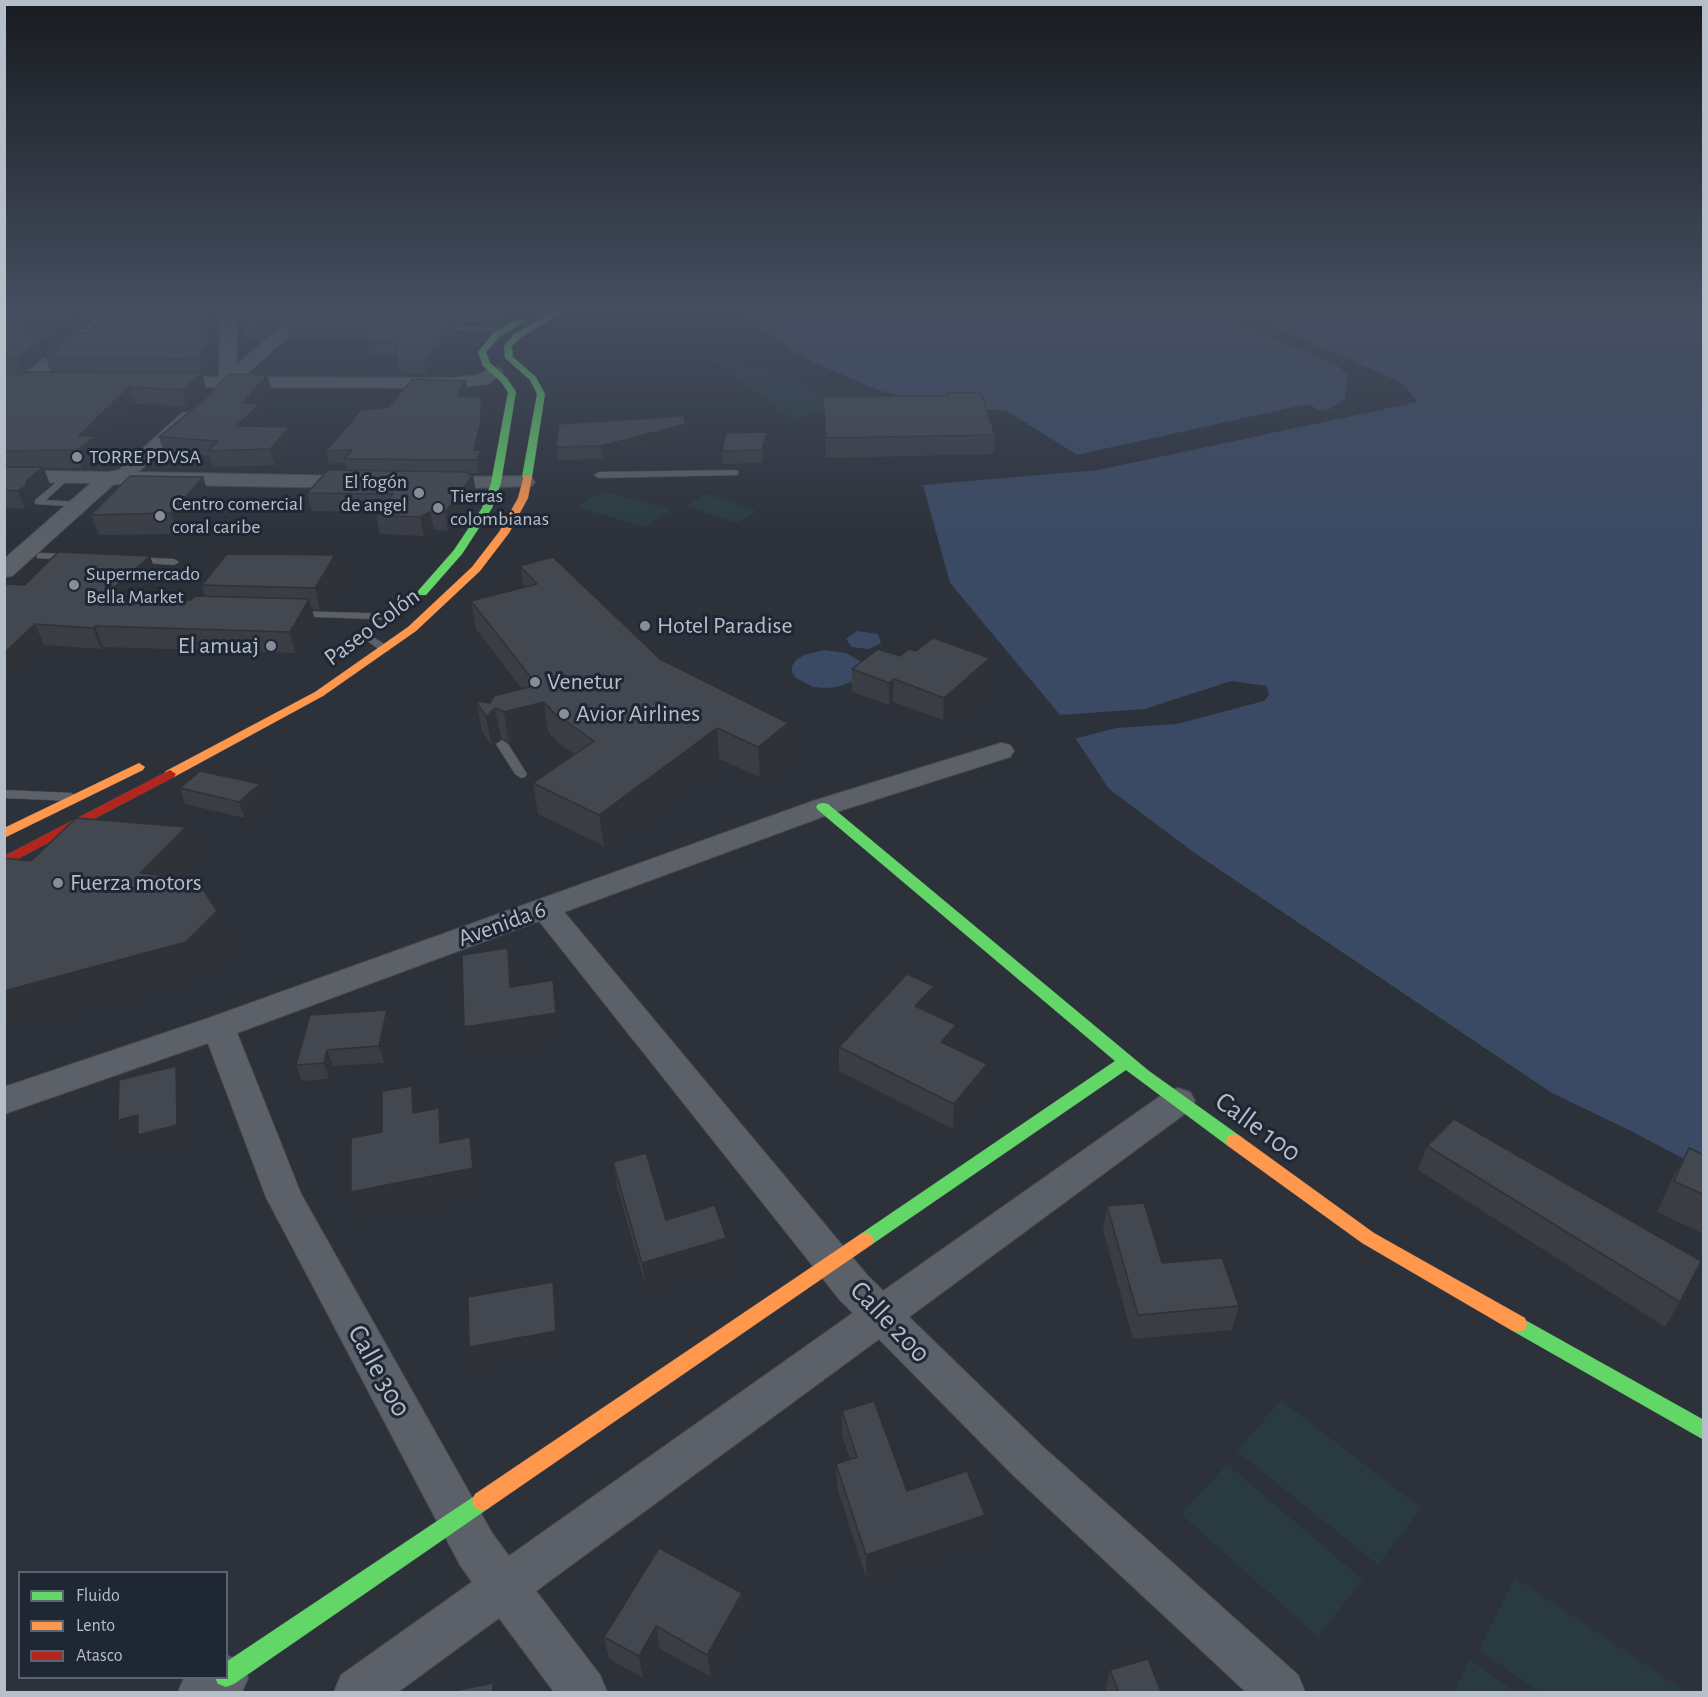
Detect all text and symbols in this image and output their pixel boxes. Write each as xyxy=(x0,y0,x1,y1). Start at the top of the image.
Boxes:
place label: TORRE PDVSA xyxy=(89,445,201,469)
marker: TORRE PDVSA xyxy=(70,450,84,464)
place label: El fogón de angel xyxy=(341,470,407,517)
place label: Tierras colombianas xyxy=(450,484,549,531)
marker: El fogón de angel xyxy=(412,486,426,500)
place label: Centro comercial coral caribe xyxy=(172,492,303,539)
marker: Tierras colombianas xyxy=(431,501,445,515)
marker: Centro comercial coral caribe xyxy=(153,509,167,523)
place label: Supermercado Bella Market xyxy=(86,562,200,609)
marker: Supermercado Bella Market xyxy=(67,578,81,592)
street label: Paseo Colón xyxy=(319,582,425,672)
place label: Hotel Paradise xyxy=(657,612,792,640)
marker: Hotel Paradise xyxy=(638,619,652,633)
place label: El amuaj xyxy=(178,632,259,660)
marker: El amuaj xyxy=(264,639,278,653)
place label: Venetur xyxy=(547,668,621,696)
marker: Venetur xyxy=(528,675,542,689)
place label: Avior Airlines xyxy=(576,700,700,728)
marker: Avior Airlines xyxy=(557,707,571,721)
place label: Fuerza motors xyxy=(70,869,202,897)
marker: Fuerza motors xyxy=(51,876,65,890)
street label: Avenida 6 xyxy=(454,895,550,953)
street label: Calle 100 xyxy=(1208,1085,1308,1169)
street label: Calle 200 xyxy=(843,1274,937,1370)
street label: Calle 300 xyxy=(340,1319,418,1423)
legend xyxy=(18,1571,228,1679)
text: Fluido xyxy=(76,1587,120,1605)
text: Lento xyxy=(76,1617,115,1635)
text: Atasco xyxy=(76,1647,123,1665)

